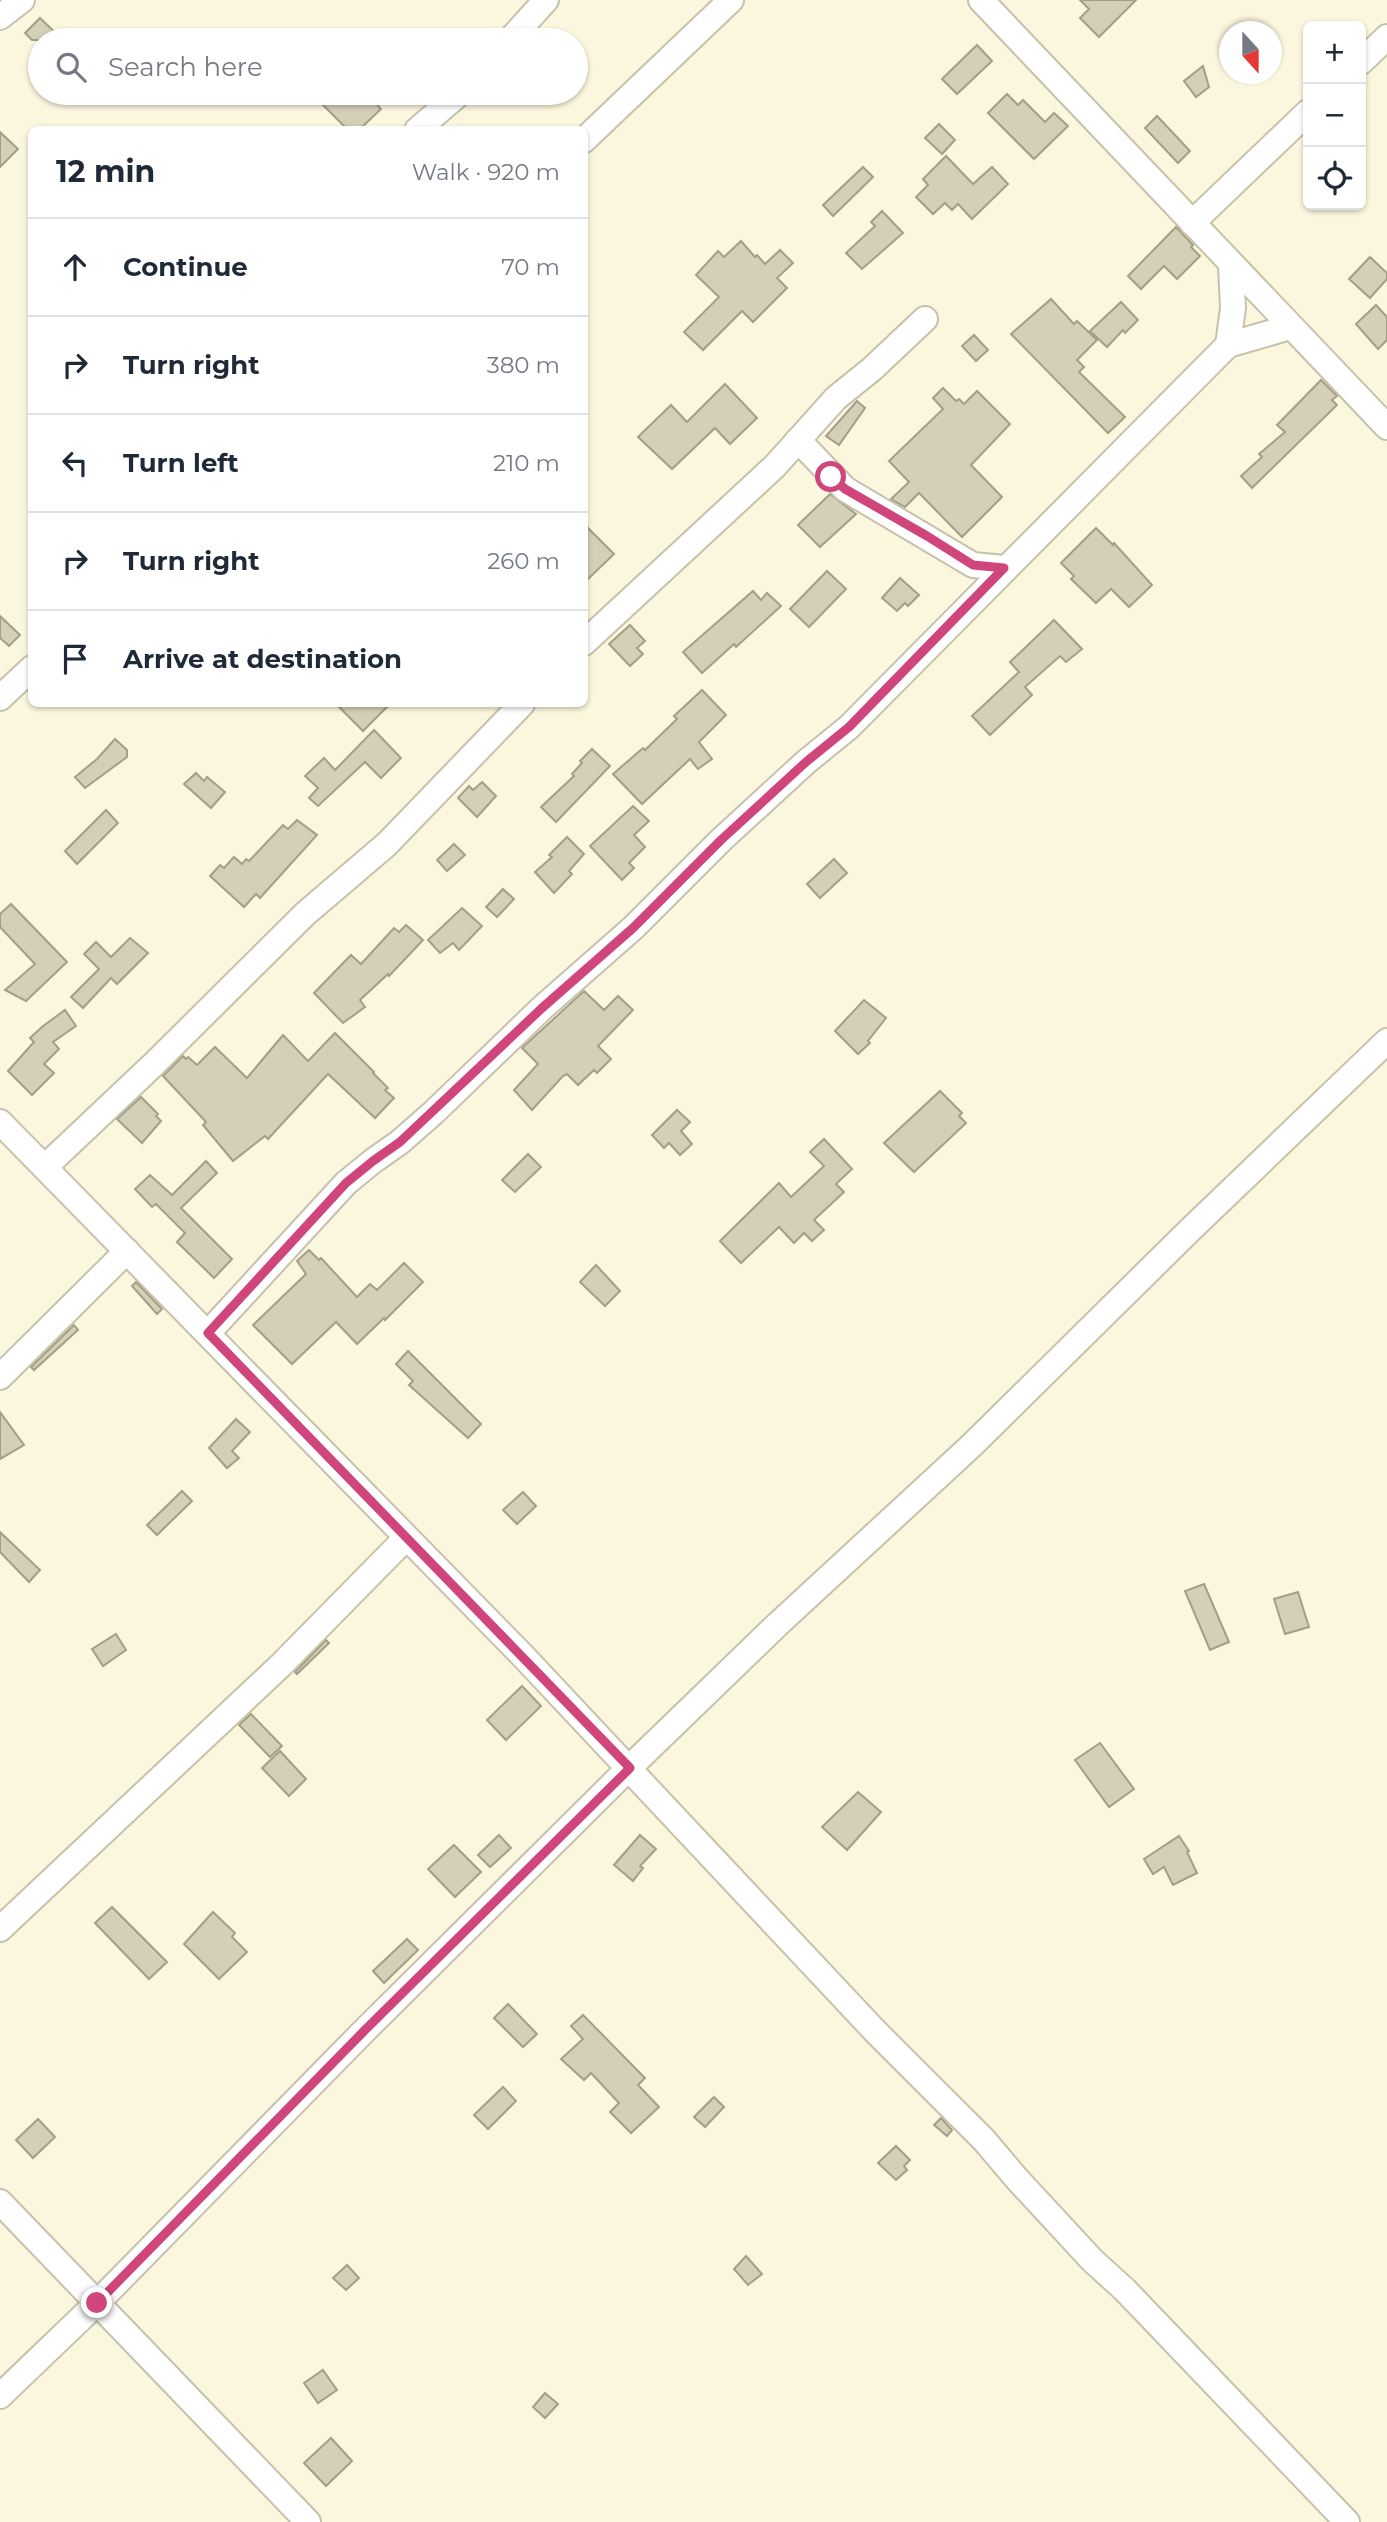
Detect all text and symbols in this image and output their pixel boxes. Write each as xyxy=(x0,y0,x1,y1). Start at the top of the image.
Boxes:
north arrow xyxy=(1219,21,1282,84)
map controls xyxy=(1303,21,1366,210)
button: + xyxy=(1303,21,1366,84)
search box xyxy=(28,28,588,105)
icon: search xyxy=(52,48,90,86)
text: Search here xyxy=(108,51,263,83)
button: − xyxy=(1303,84,1366,147)
button: locate xyxy=(1303,147,1366,210)
text: 12 min xyxy=(56,153,155,190)
text: Walk · 920 m xyxy=(412,158,560,186)
icon: ahead xyxy=(56,248,94,286)
text: Continue xyxy=(123,251,248,283)
text: 70 m xyxy=(501,253,560,281)
icon: right xyxy=(56,346,94,384)
text: Turn right xyxy=(123,349,259,381)
text: 380 m xyxy=(487,351,560,379)
icon: left xyxy=(56,444,94,482)
text: Turn left xyxy=(123,447,239,479)
text: 210 m xyxy=(493,449,560,477)
route start xyxy=(815,461,846,492)
icon: right xyxy=(56,542,94,580)
text: Turn right xyxy=(123,545,259,577)
text: 260 m xyxy=(487,547,560,575)
icon: arrive xyxy=(56,640,94,678)
text: Arrive at destination xyxy=(123,643,402,675)
route end xyxy=(81,2287,112,2318)

